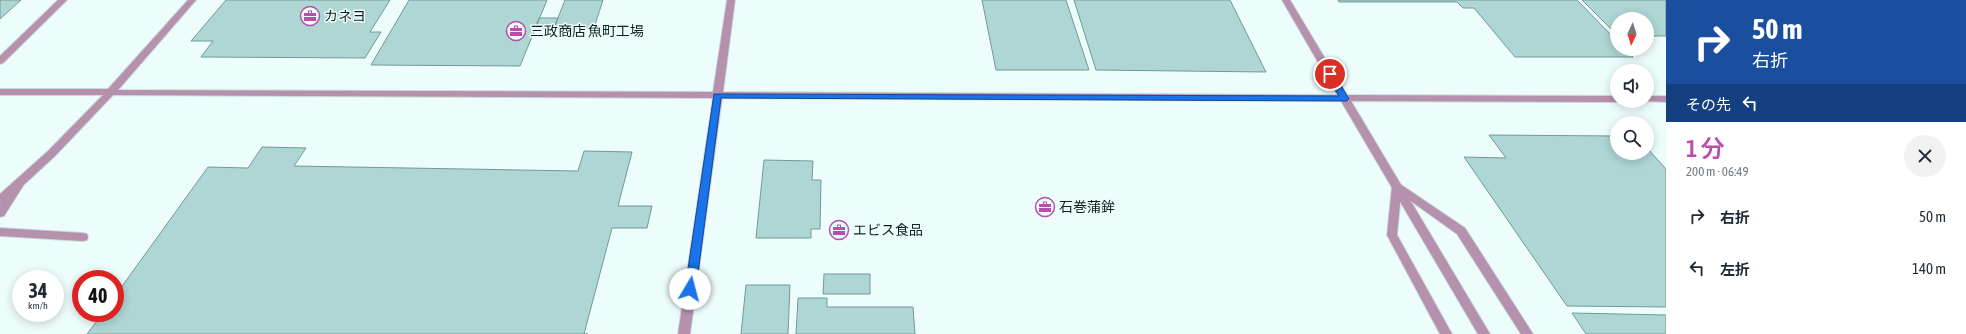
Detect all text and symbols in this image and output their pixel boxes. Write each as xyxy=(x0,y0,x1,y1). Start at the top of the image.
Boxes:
office icon: カネヨ xyxy=(299,5,321,27)
place label: カネヨ xyxy=(324,8,366,24)
north arrow xyxy=(1610,12,1654,56)
map controls xyxy=(1610,12,1654,160)
text: 50 m xyxy=(1752,13,1802,45)
icon: right xyxy=(1686,16,1738,68)
office icon: 三政商店 魚町工場 xyxy=(505,20,527,42)
place label: 三政商店 魚町工場 xyxy=(530,23,644,39)
text: 右折 xyxy=(1752,50,1788,71)
pin xyxy=(1313,57,1347,91)
icon: arrive xyxy=(1319,63,1341,85)
button: sound xyxy=(1610,64,1654,108)
icon: left xyxy=(1739,92,1761,114)
text: その先 xyxy=(1686,96,1731,113)
button: search xyxy=(1610,116,1654,160)
text: 1 分 xyxy=(1686,135,1725,162)
button: close xyxy=(1904,135,1946,177)
text: 200 m · 06:49 xyxy=(1686,164,1749,179)
office icon: 石巻蒲鉾 xyxy=(1034,196,1056,218)
place label: 石巻蒲鉾 xyxy=(1059,199,1115,215)
icon: right xyxy=(1686,205,1708,227)
text: 50 m xyxy=(1919,208,1946,225)
text: 右折 xyxy=(1720,209,1750,226)
office icon: エビス食品 xyxy=(828,219,850,241)
place label: エビス食品 xyxy=(853,222,923,238)
icon: left xyxy=(1686,257,1708,279)
text: 140 m xyxy=(1912,260,1946,277)
text: 左折 xyxy=(1720,261,1750,278)
position arrow xyxy=(669,268,711,310)
speed limit sign: 40 xyxy=(72,270,124,322)
text: 34 xyxy=(29,279,47,302)
text: km/h xyxy=(28,300,48,311)

